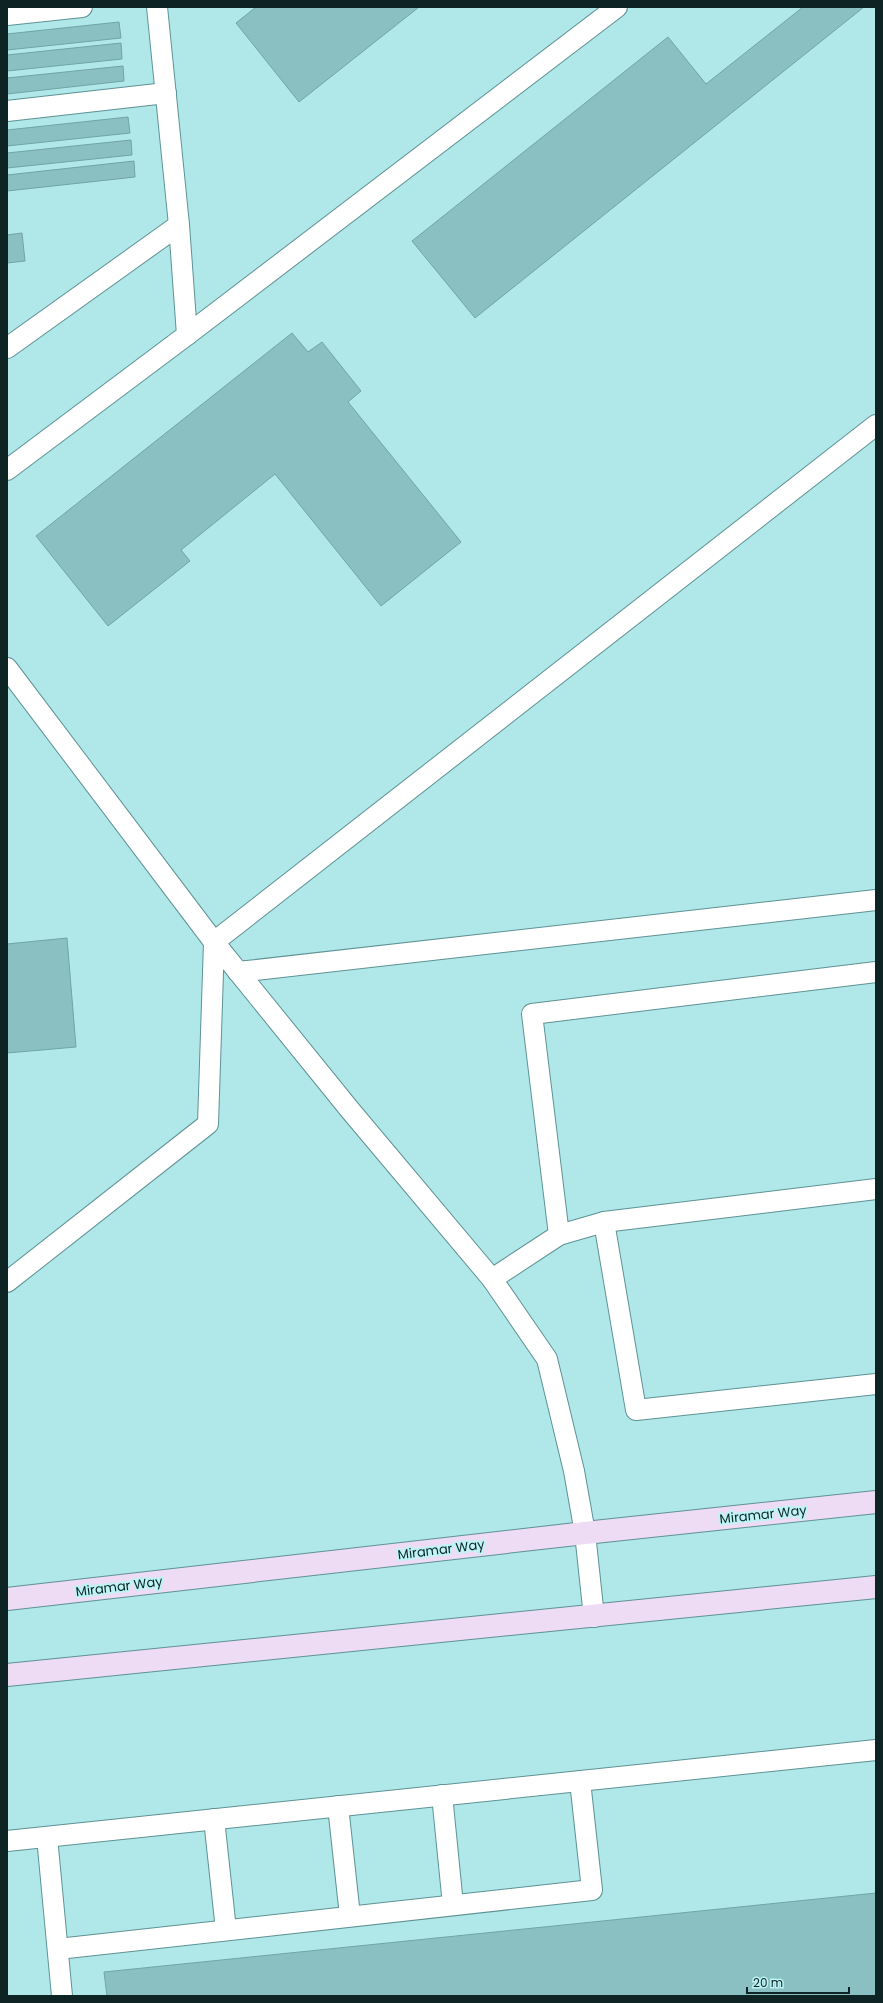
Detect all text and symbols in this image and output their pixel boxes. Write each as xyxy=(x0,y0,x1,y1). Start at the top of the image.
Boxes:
street label: Miramar Way xyxy=(719,1500,808,1529)
street label: Miramar Way xyxy=(397,1535,486,1564)
street label: Miramar Way xyxy=(75,1572,164,1601)
scale bar xyxy=(747,1969,849,1995)
text: 20 m xyxy=(753,1974,783,1991)

